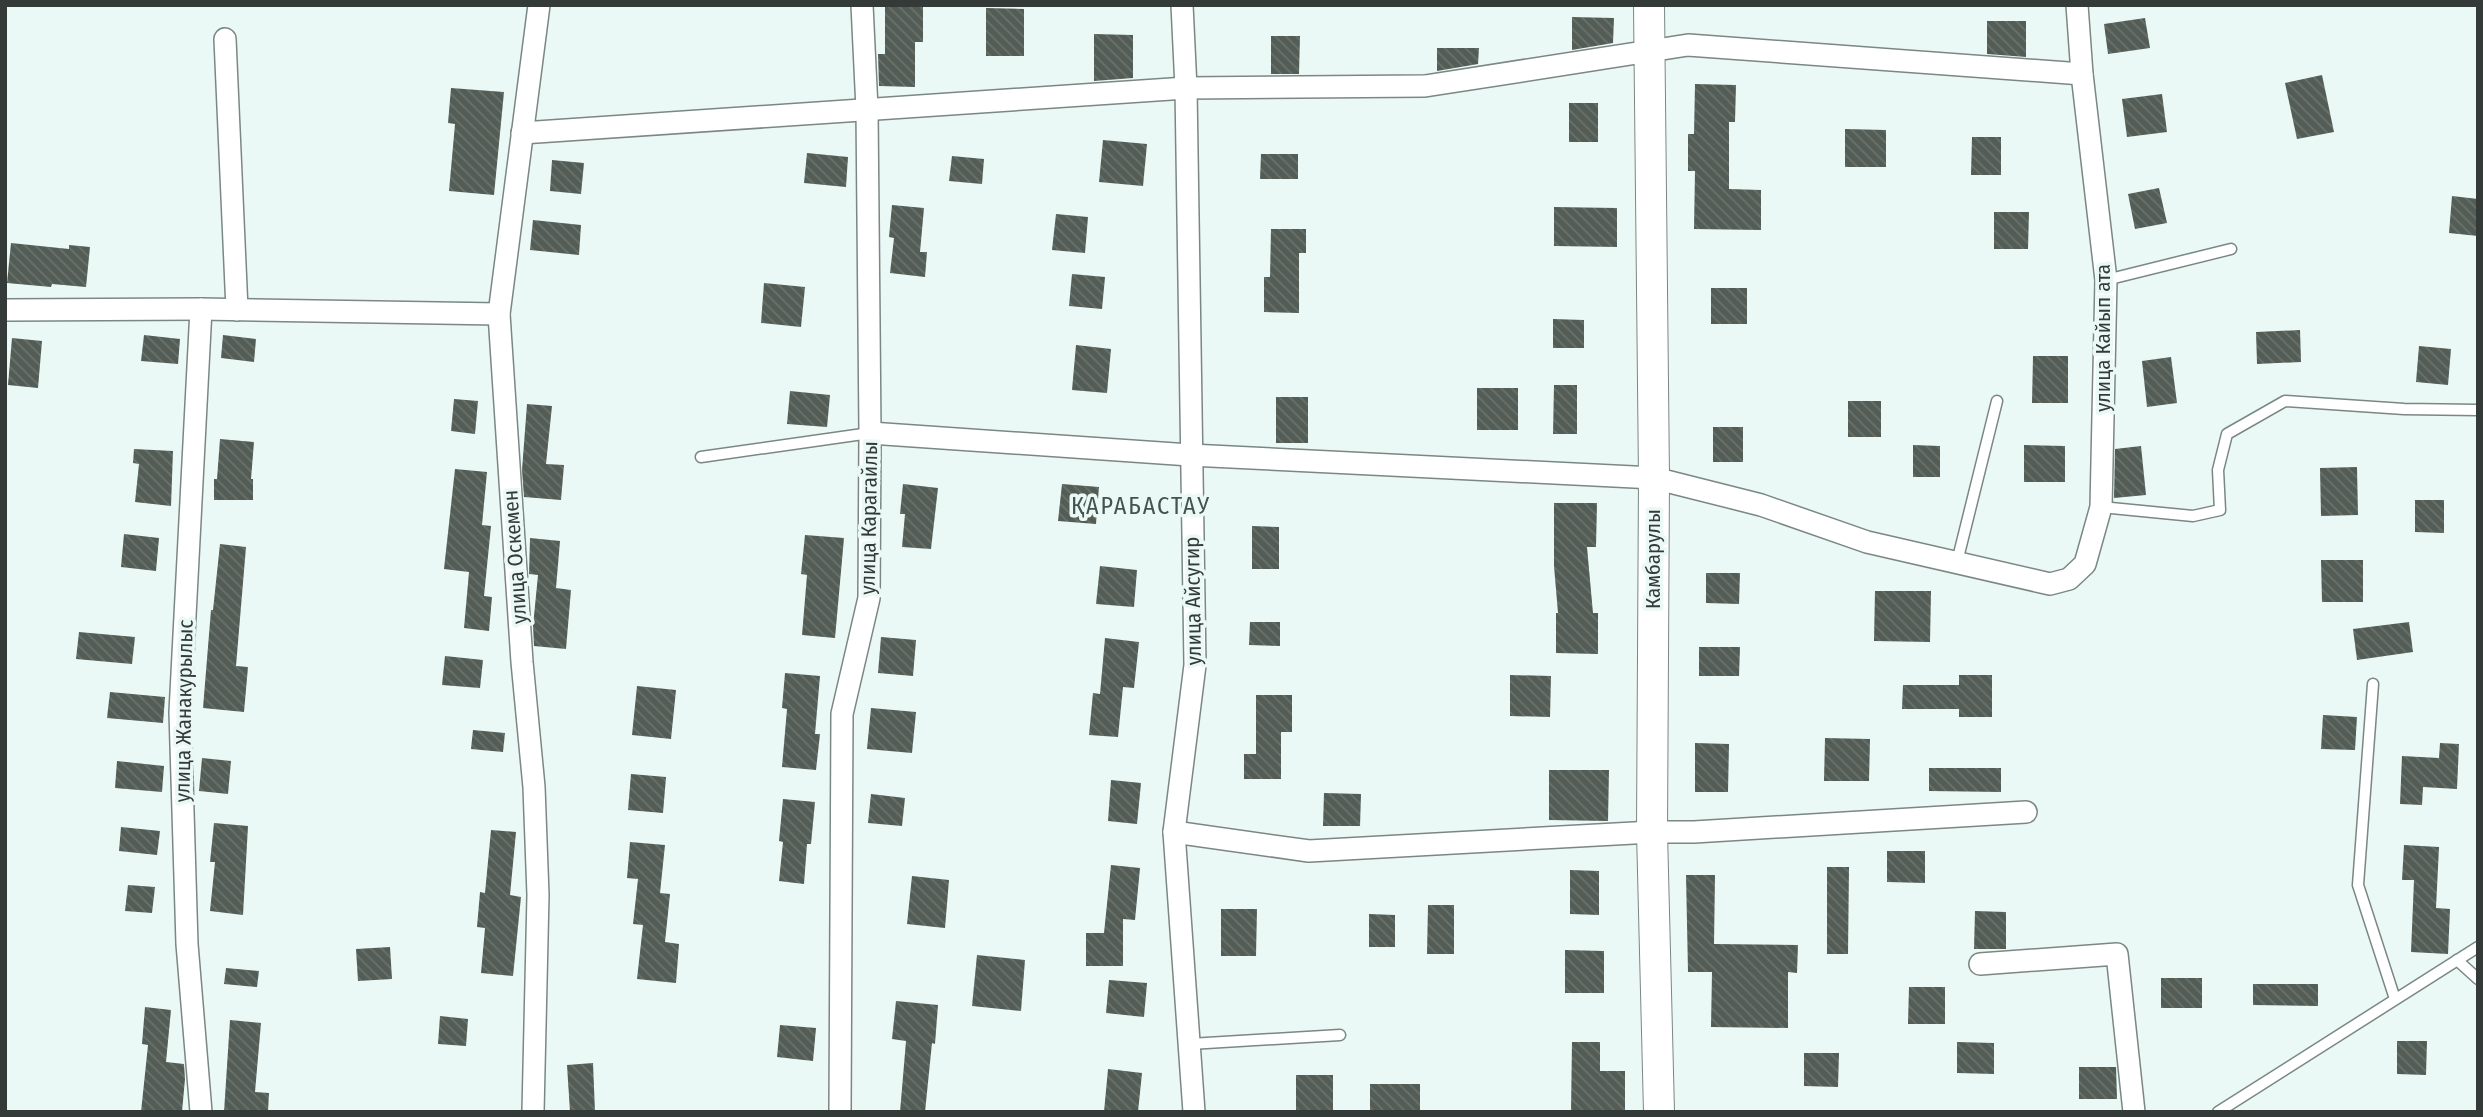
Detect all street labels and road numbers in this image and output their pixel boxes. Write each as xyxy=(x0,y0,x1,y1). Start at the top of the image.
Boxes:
street label: улица Кайып ата xyxy=(2090,264,2116,412)
street label: улица Карагайлы xyxy=(855,441,883,595)
street label: улица Оскемен xyxy=(497,489,533,625)
street label: Камбарулы xyxy=(1640,509,1666,609)
street label: улица Айсугир xyxy=(1179,536,1207,666)
street label: улица Жанакурылыс xyxy=(169,619,199,803)

